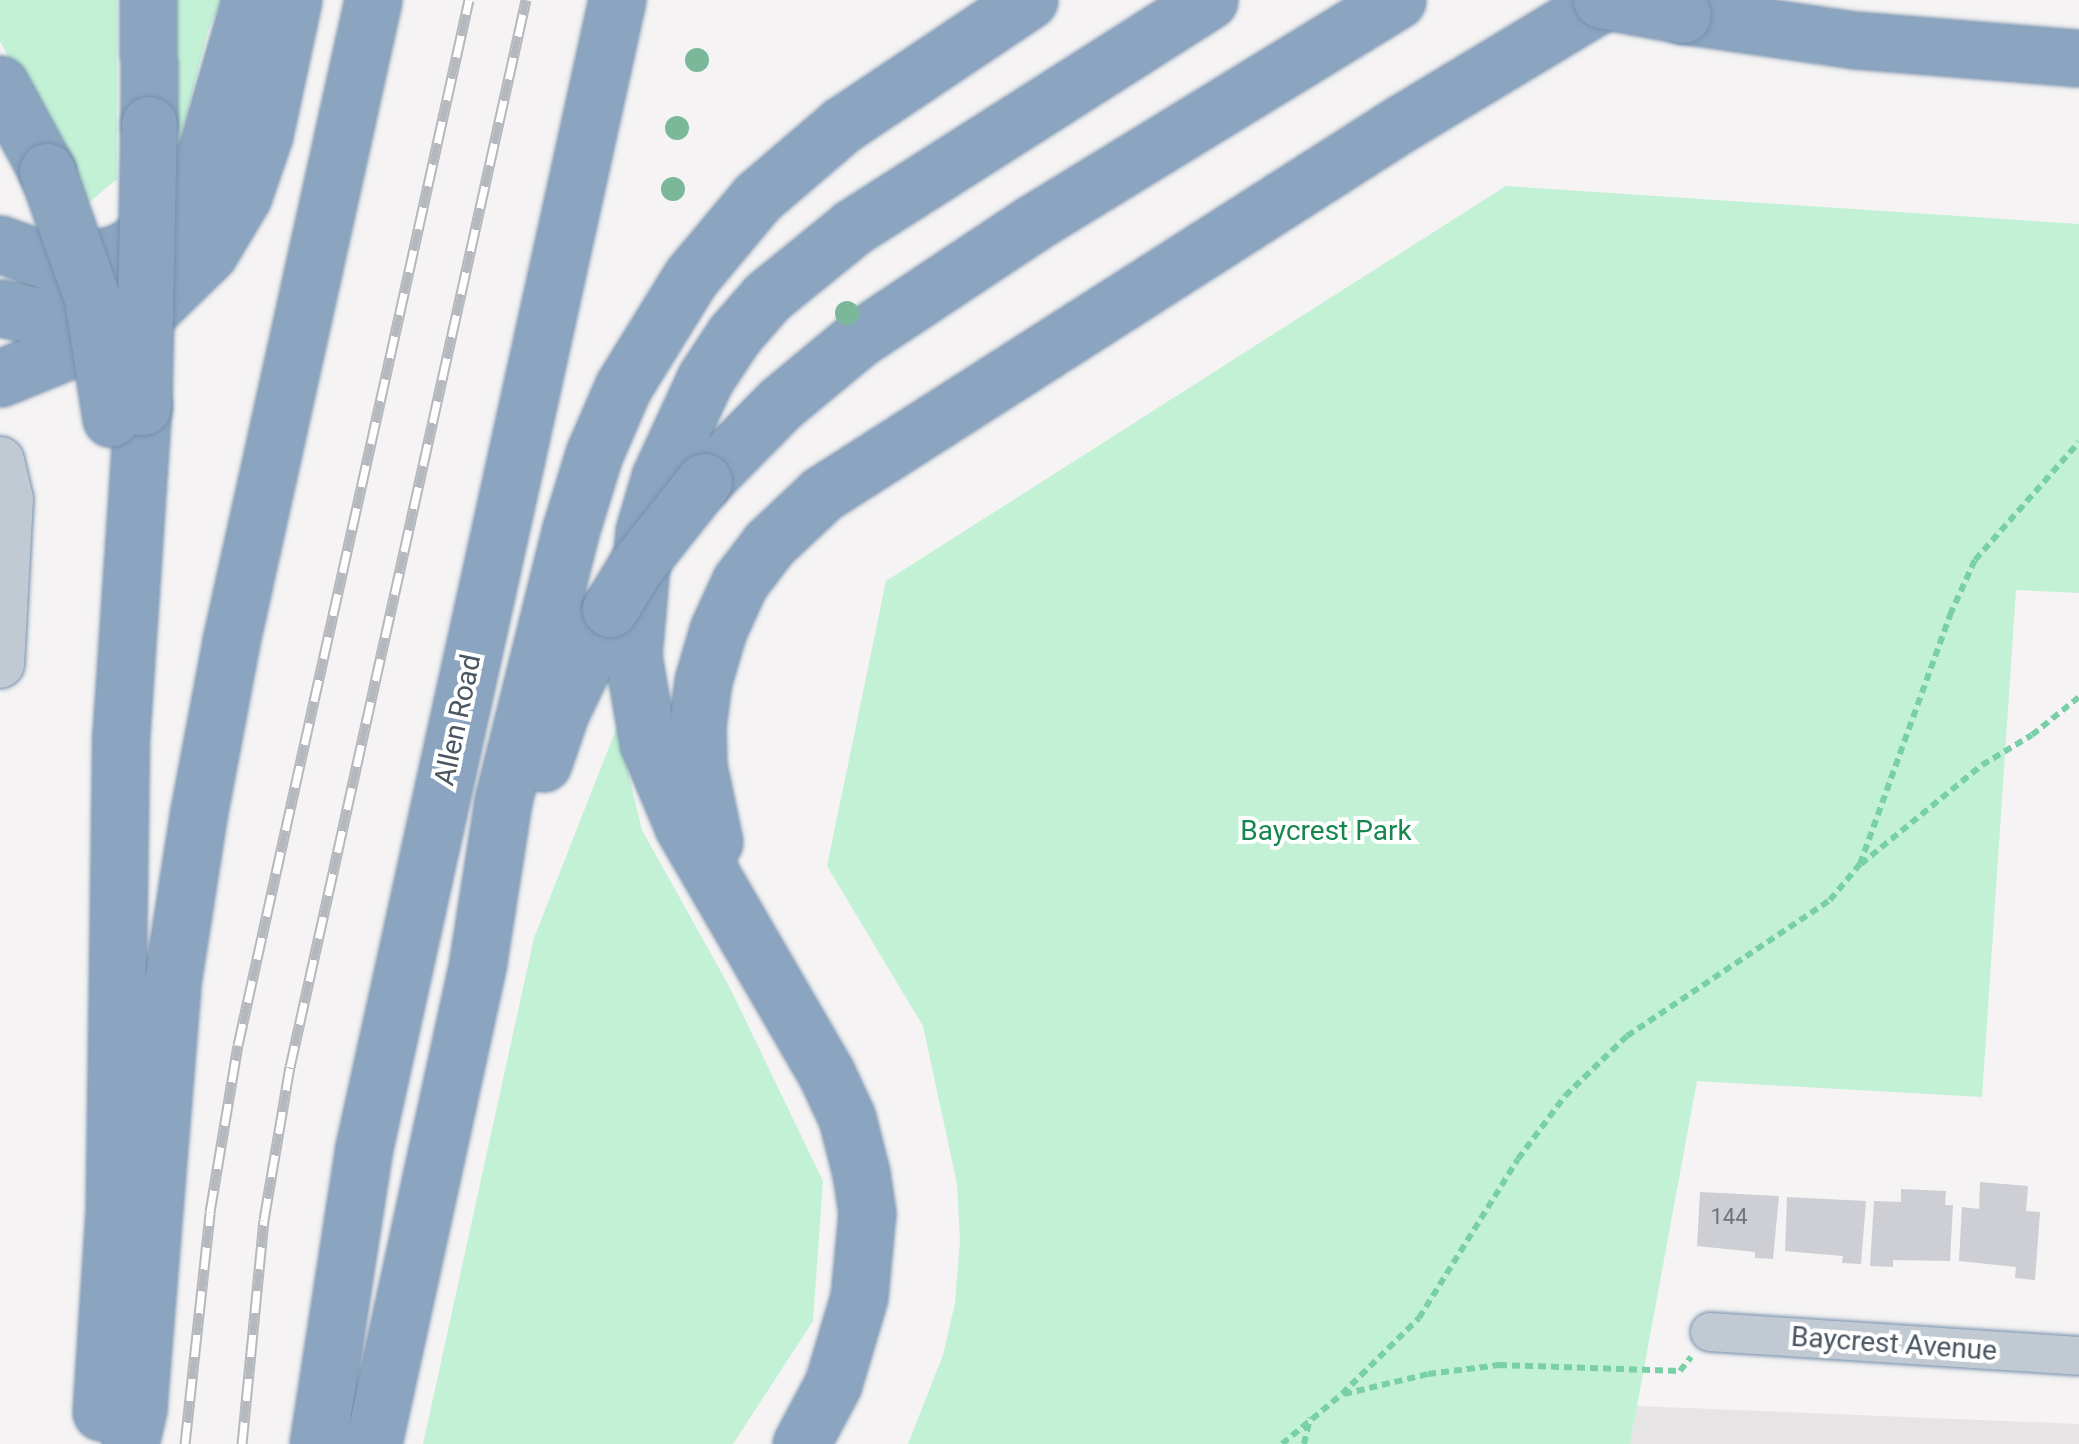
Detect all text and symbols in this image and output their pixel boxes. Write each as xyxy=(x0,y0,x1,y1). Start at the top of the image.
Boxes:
street label: Allen Road xyxy=(428,651,488,789)
park label: Baycrest Park xyxy=(1240,814,1412,848)
house number: 144 xyxy=(1710,1204,1748,1230)
street label: Baycrest Avenue xyxy=(1790,1320,1998,1368)

